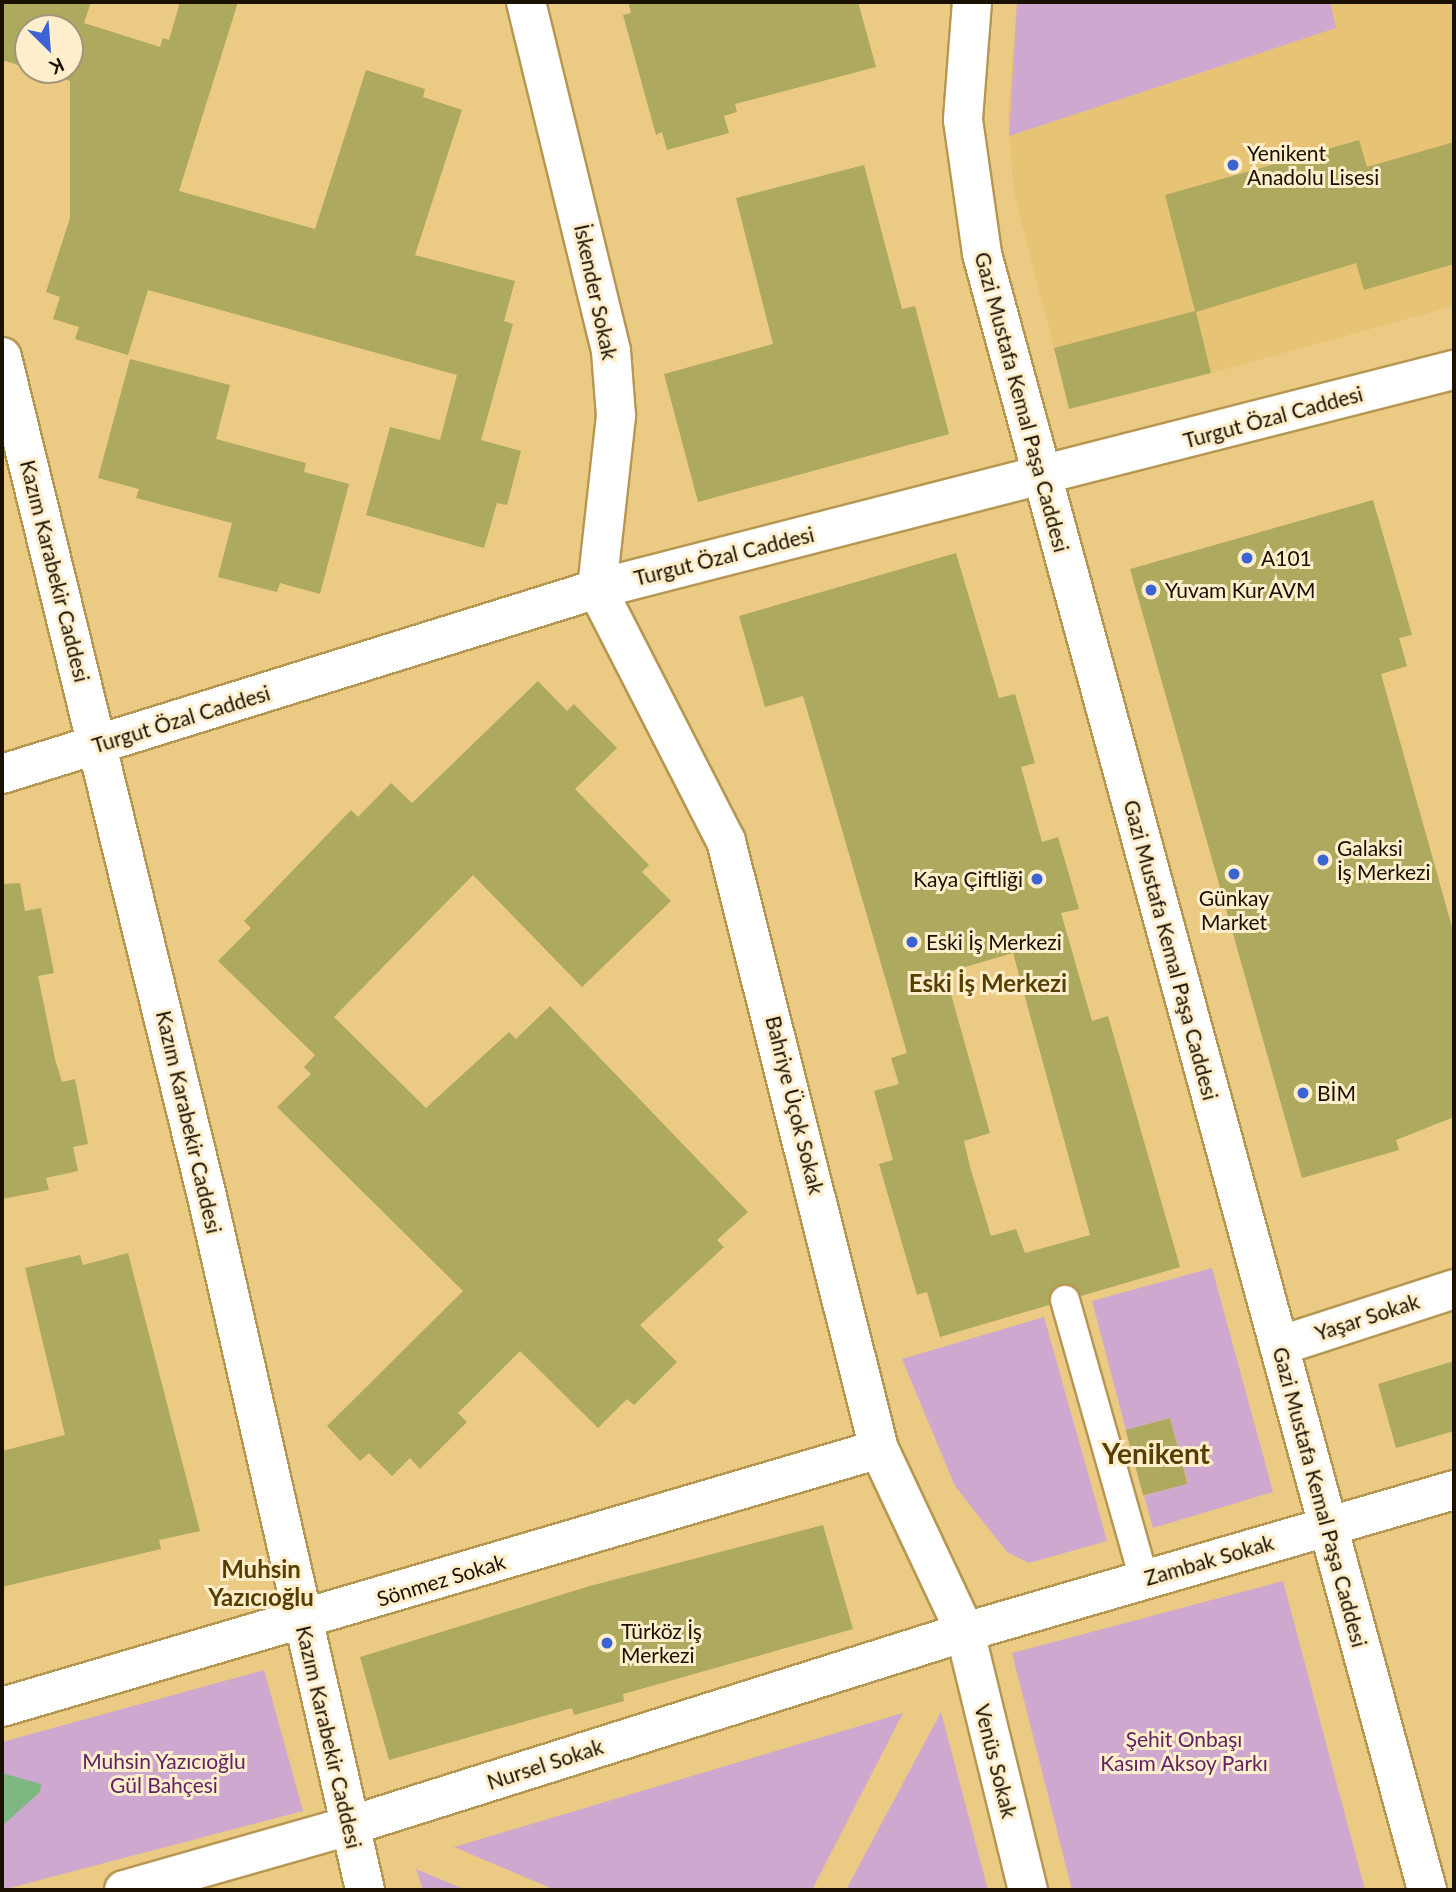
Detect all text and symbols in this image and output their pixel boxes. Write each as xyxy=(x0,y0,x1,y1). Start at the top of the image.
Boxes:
north arrow xyxy=(14,14,84,84)
text: K xyxy=(46,53,68,80)
place label: Yenikent Anadolu Lisesi xyxy=(1247,140,1379,190)
marker: Yenikent Anadolu Lisesi xyxy=(1225,157,1241,173)
street label: İskender Sokak xyxy=(569,222,623,362)
street label: Gazi Mustafa Kemal Paşa Caddesi xyxy=(970,249,1074,555)
street label: Turgut Özal Caddesi xyxy=(1180,381,1366,453)
street label: Kazım Karabekir Caddesi xyxy=(15,457,95,685)
street label: Turgut Özal Caddesi xyxy=(631,521,817,591)
place label: A101 xyxy=(1261,545,1312,571)
marker: A101 xyxy=(1239,550,1255,566)
place label: Yuvam Kur AVM xyxy=(1165,577,1317,603)
marker: Yuvam Kur AVM xyxy=(1143,582,1159,598)
street label: Turgut Özal Caddesi xyxy=(89,680,273,758)
street label: Gazi Mustafa Kemal Paşa Caddesi xyxy=(1119,797,1223,1103)
place label: Galaksi İş Merkezi xyxy=(1337,835,1431,885)
marker: Galaksi İş Merkezi xyxy=(1315,852,1331,868)
place label: Kaya Çiftliği xyxy=(913,866,1023,892)
marker: Günkay Market xyxy=(1226,866,1242,882)
marker: Kaya Çiftliği xyxy=(1029,871,1045,887)
place label: Günkay Market xyxy=(1199,885,1269,935)
place label: Eski İş Merkezi xyxy=(926,929,1062,955)
marker: Eski İş Merkezi xyxy=(904,934,920,950)
district label: Eski İş Merkezi xyxy=(909,969,1067,997)
street label: Kazım Karabekir Caddesi xyxy=(151,1008,227,1236)
street label: Bahriye Üçok Sokak xyxy=(761,1013,829,1197)
place label: BİM xyxy=(1317,1080,1356,1106)
marker: BİM xyxy=(1295,1085,1311,1101)
street label: Yaşar Sokak xyxy=(1311,1288,1423,1346)
street label: Gazi Mustafa Kemal Paşa Caddesi xyxy=(1268,1344,1372,1650)
district label: Yenikent xyxy=(1102,1436,1210,1470)
street label: Zambak Sokak xyxy=(1141,1529,1277,1591)
street label: Sönmez Sokak xyxy=(374,1548,508,1612)
district label: Muhsin Yazıcıoğlu xyxy=(208,1555,314,1611)
place label: Türköz İş Merkezi xyxy=(621,1618,702,1668)
street label: Kazım Karabekir Caddesi xyxy=(291,1623,367,1851)
marker: Türköz İş Merkezi xyxy=(599,1635,615,1651)
street label: Venüs Sokak xyxy=(970,1701,1022,1821)
park label: Şehit Onbaşı Kasım Aksoy Parkı xyxy=(1100,1726,1268,1776)
street label: Nursel Sokak xyxy=(484,1733,606,1795)
park label: Muhsin Yazıcıoğlu Gül Bahçesi xyxy=(82,1748,246,1798)

